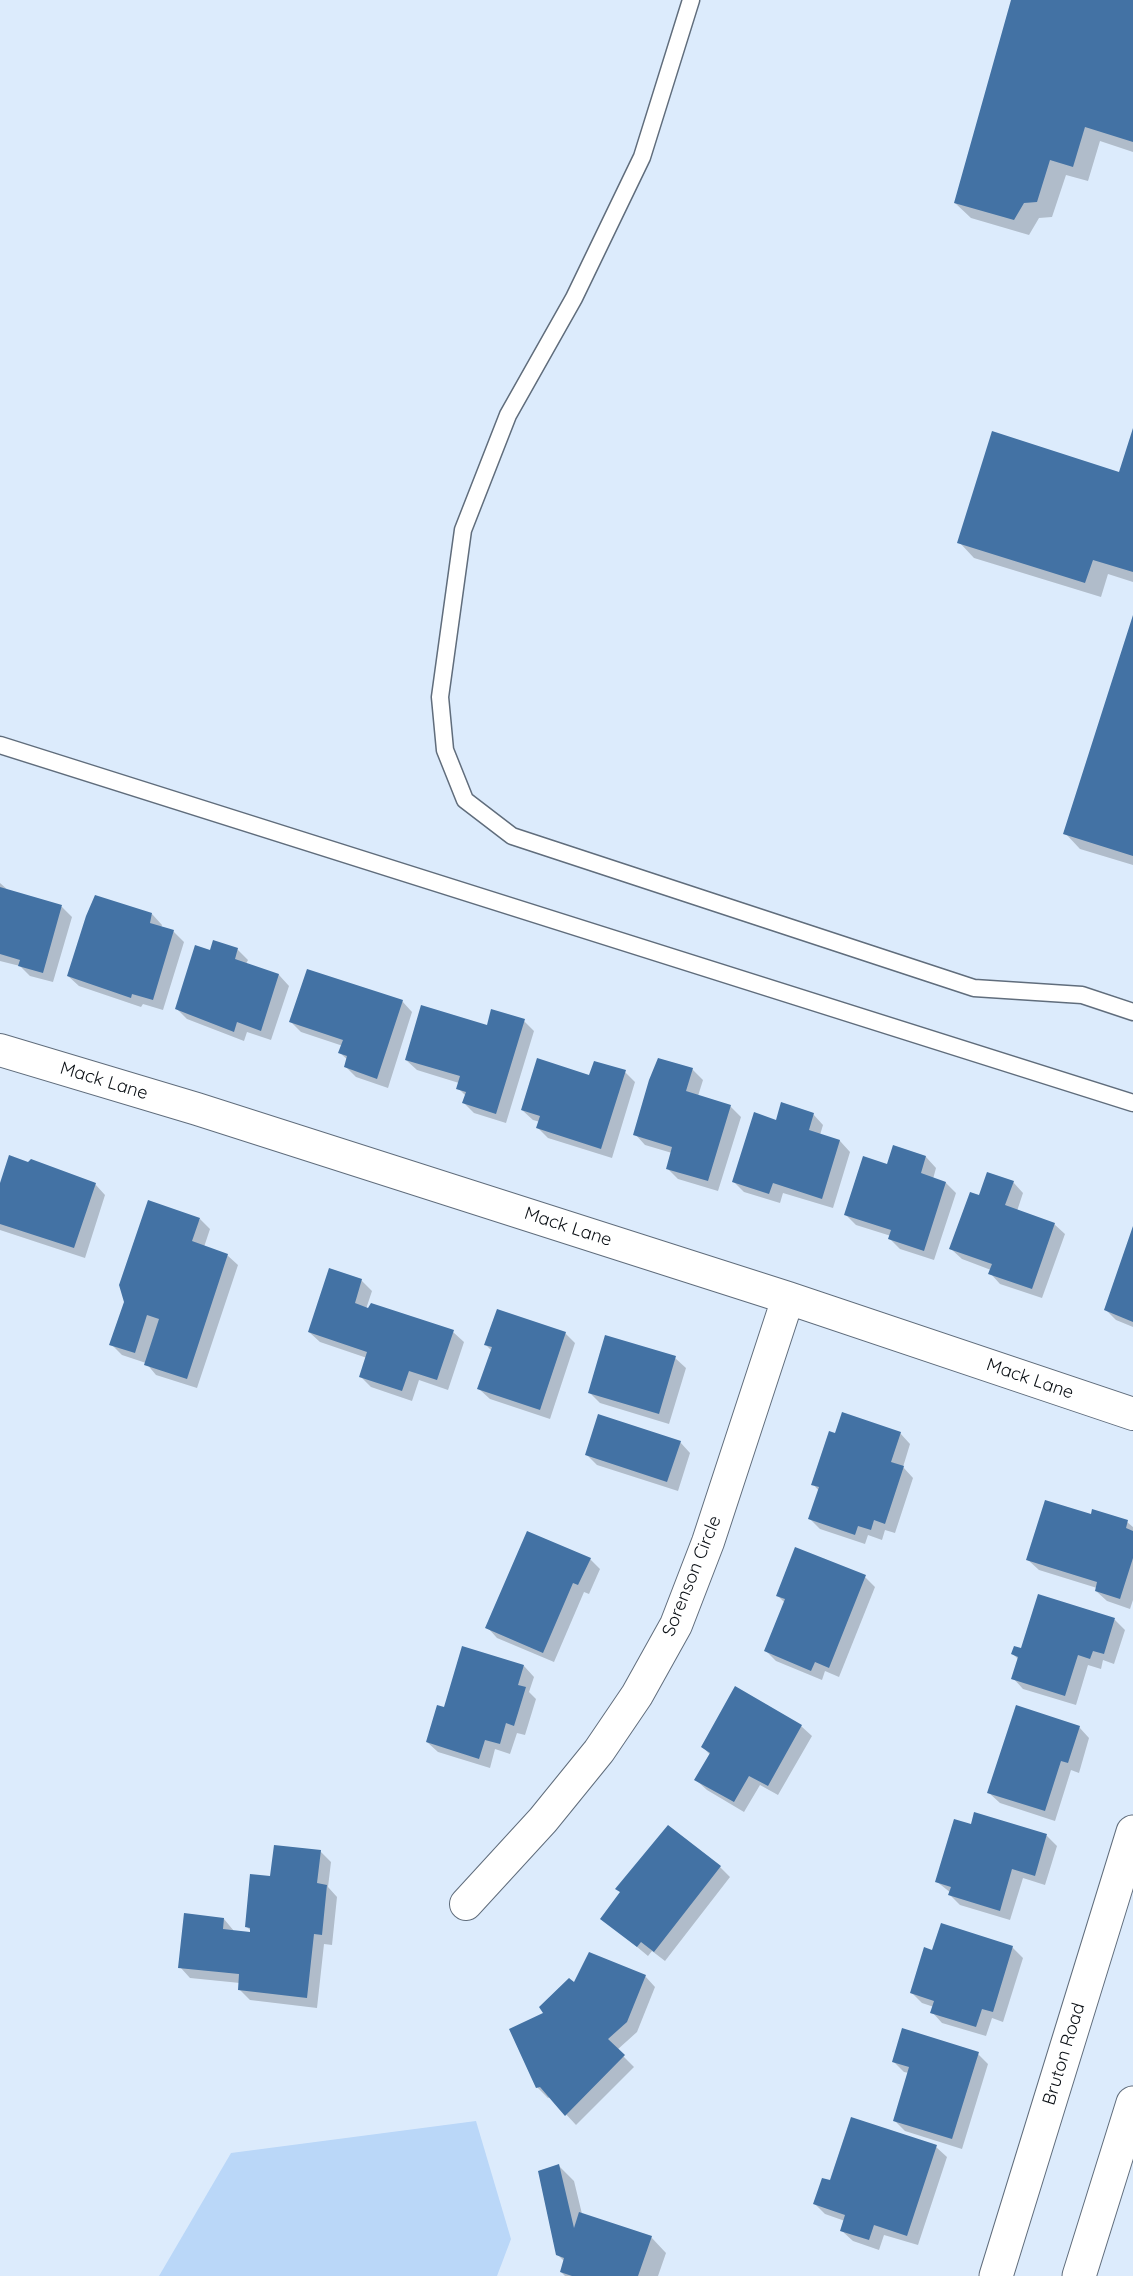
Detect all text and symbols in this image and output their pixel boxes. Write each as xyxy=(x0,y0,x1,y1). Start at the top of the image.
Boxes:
street label: Mack Lane xyxy=(57,1057,151,1105)
street label: Mack Lane xyxy=(522,1203,614,1251)
street label: Mack Lane xyxy=(984,1354,1076,1404)
street label: Sorenson Circle xyxy=(658,1512,726,1640)
street label: Bruton Road xyxy=(1038,2000,1090,2108)

